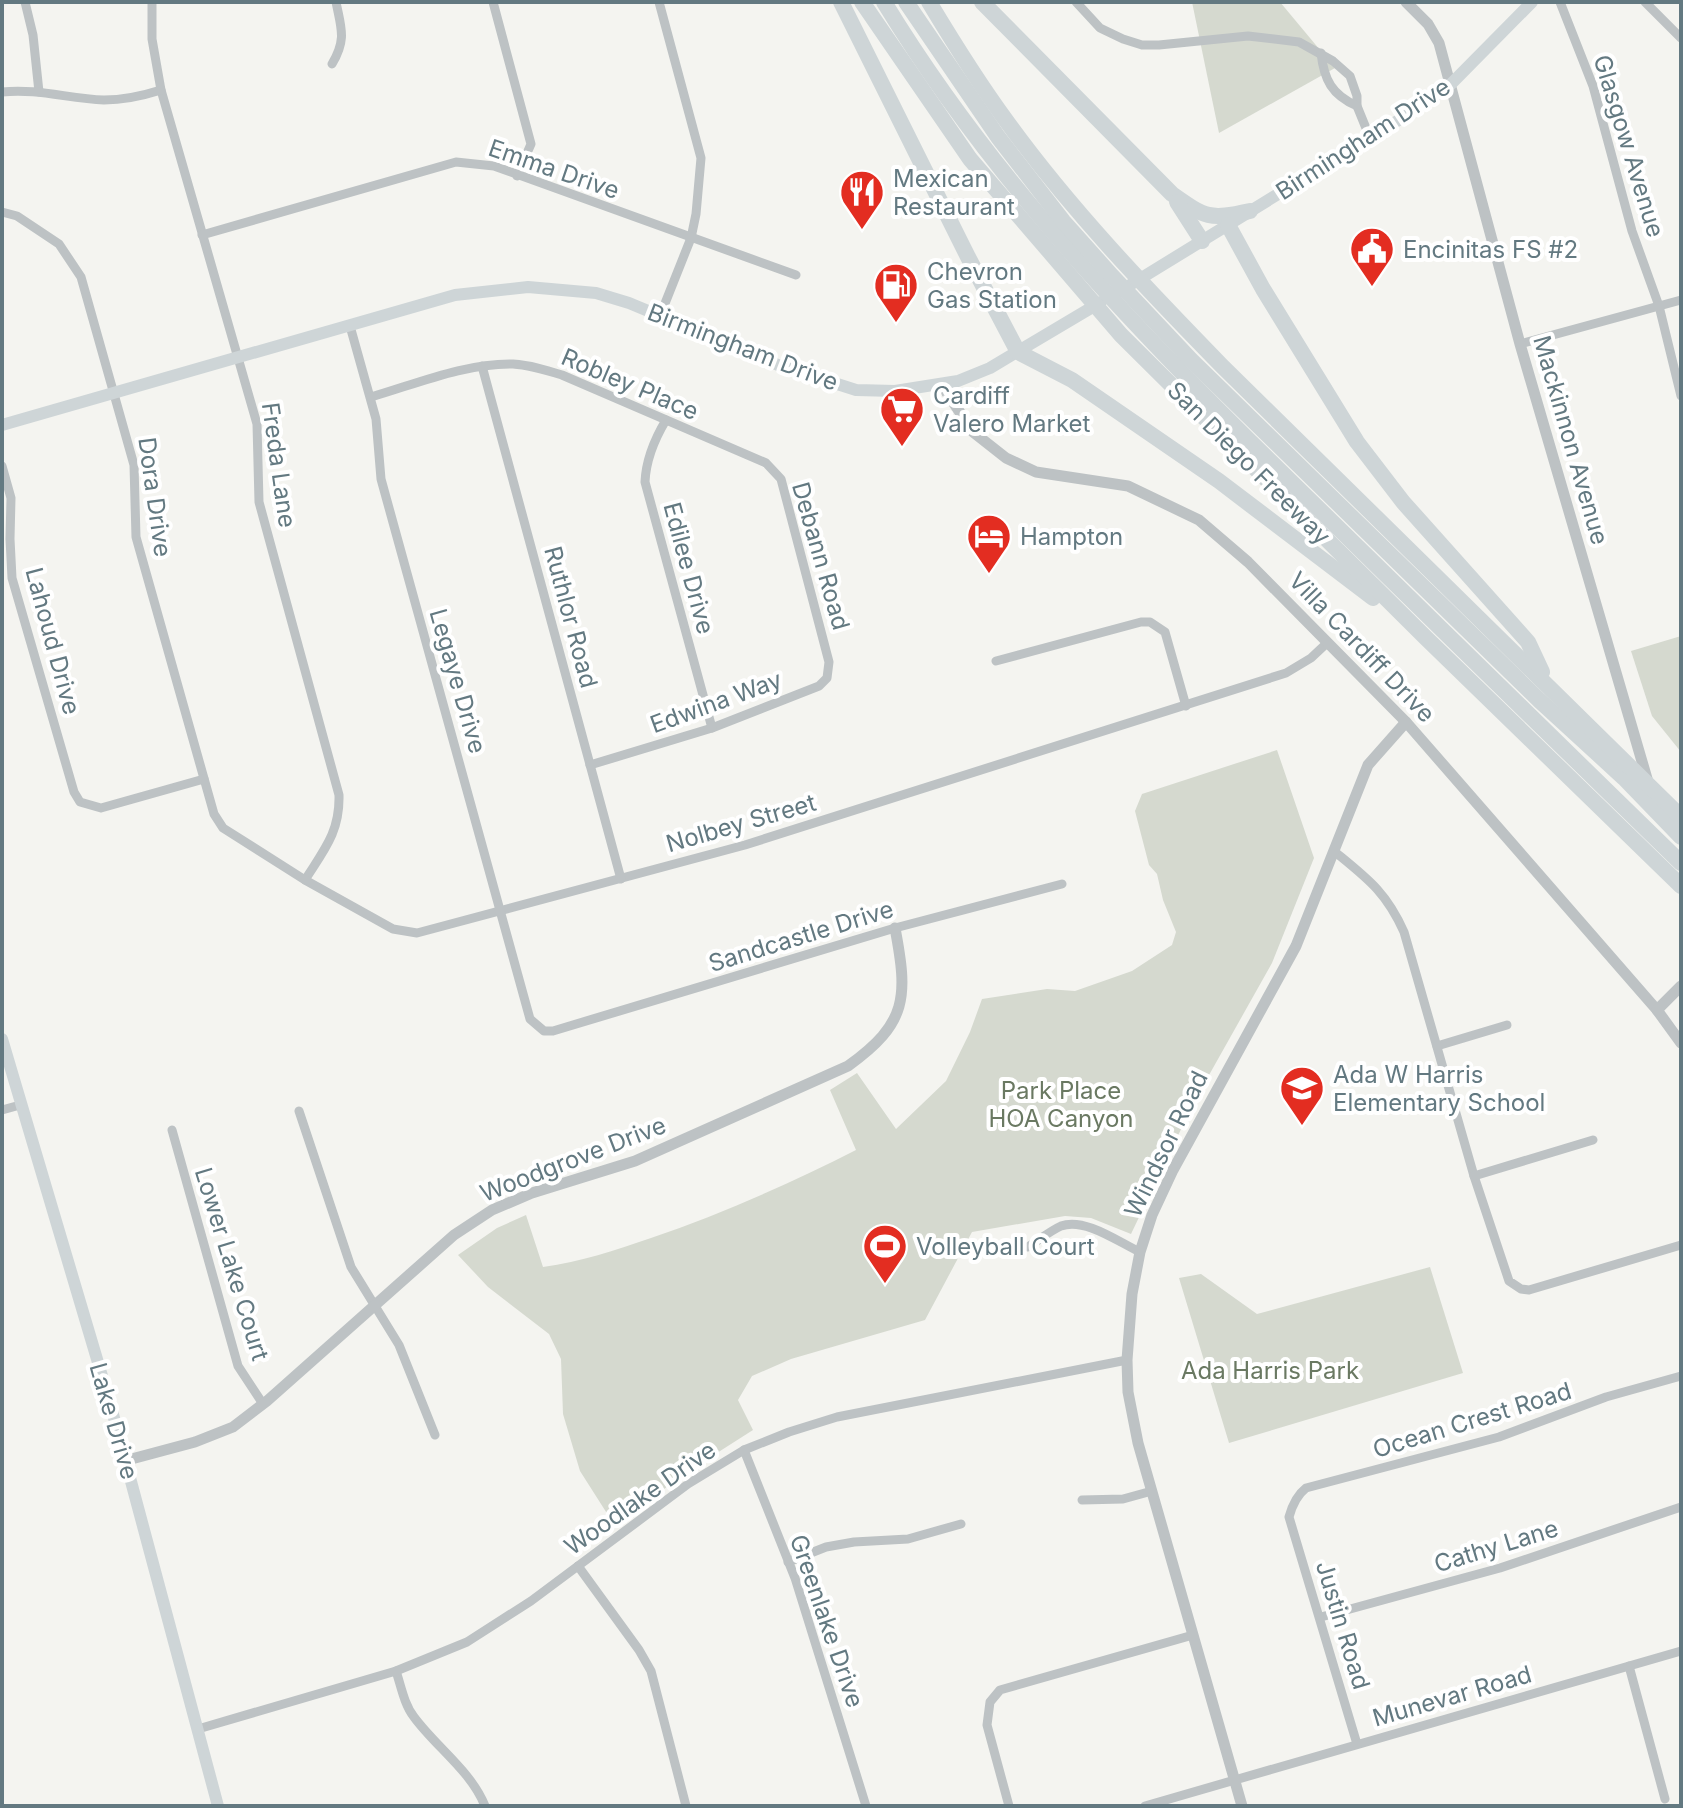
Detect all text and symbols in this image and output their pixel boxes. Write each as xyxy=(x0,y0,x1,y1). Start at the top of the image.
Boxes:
street label: Glasgow Avenue xyxy=(1587,51,1671,241)
street label: Birmingham Drive xyxy=(1271,72,1455,206)
street label: Emma Drive xyxy=(485,133,623,205)
place label: Mexican Restaurant xyxy=(893,164,1015,221)
restaurant icon: Mexican Restaurant xyxy=(838,168,886,231)
public building icon: Encinitas FS #2 xyxy=(1348,225,1396,288)
place label: Encinitas FS #2 xyxy=(1403,235,1578,264)
place label: Chevron Gas Station xyxy=(927,257,1057,314)
fuel station icon: Chevron Gas Station xyxy=(872,261,920,324)
street label: Birmingham Drive xyxy=(644,297,842,397)
street label: Mackinnon Avenue xyxy=(1527,332,1615,548)
street label: Robley Place xyxy=(557,342,703,426)
street label: San Diego Freeway xyxy=(1161,375,1337,551)
place label: Cardiff Valero Market xyxy=(933,381,1091,438)
supermarket icon: Cardiff Valero Market xyxy=(878,385,926,448)
street label: Freda Lane xyxy=(256,400,302,530)
street label: Dora Drive xyxy=(132,435,178,559)
street label: Debann Road xyxy=(786,479,856,633)
street label: Edilee Drive xyxy=(658,499,720,637)
hotel icon: Hampton xyxy=(965,512,1013,575)
place label: Hampton xyxy=(1020,522,1123,551)
street label: Ruthlor Road xyxy=(538,543,604,691)
street label: Lahoud Drive xyxy=(19,564,87,718)
street label: Villa Cardiff Drive xyxy=(1283,566,1441,728)
street label: Legaye Drive xyxy=(424,606,492,756)
street label: Edwina Way xyxy=(646,665,786,739)
street label: Nolbey Street xyxy=(663,788,819,858)
street label: Sandcastle Drive xyxy=(705,894,897,978)
place label: Ada W Harris Elementary School xyxy=(1333,1060,1545,1117)
school or university icon: Ada W Harris Elementary School xyxy=(1278,1064,1326,1127)
street label: Windsor Road xyxy=(1118,1066,1214,1222)
park label: Park Place HOA Canyon xyxy=(988,1076,1134,1133)
street label: Woodgrove Drive xyxy=(476,1110,670,1208)
street label: Lower Lake Court xyxy=(189,1164,275,1364)
sports icon: Volleyball Court xyxy=(861,1222,909,1285)
place label: Volleyball Court xyxy=(916,1232,1095,1261)
park label: Ada Harris Park xyxy=(1181,1356,1359,1385)
street label: Lake Drive xyxy=(84,1359,144,1483)
street label: Ocean Crest Road xyxy=(1369,1376,1575,1464)
street label: Woodlake Drive xyxy=(559,1435,721,1561)
street label: Cathy Lane xyxy=(1430,1513,1562,1579)
street label: Greenlake Drive xyxy=(784,1531,870,1711)
street label: Justin Road xyxy=(1310,1557,1376,1693)
street label: Munevar Road xyxy=(1369,1659,1535,1733)

